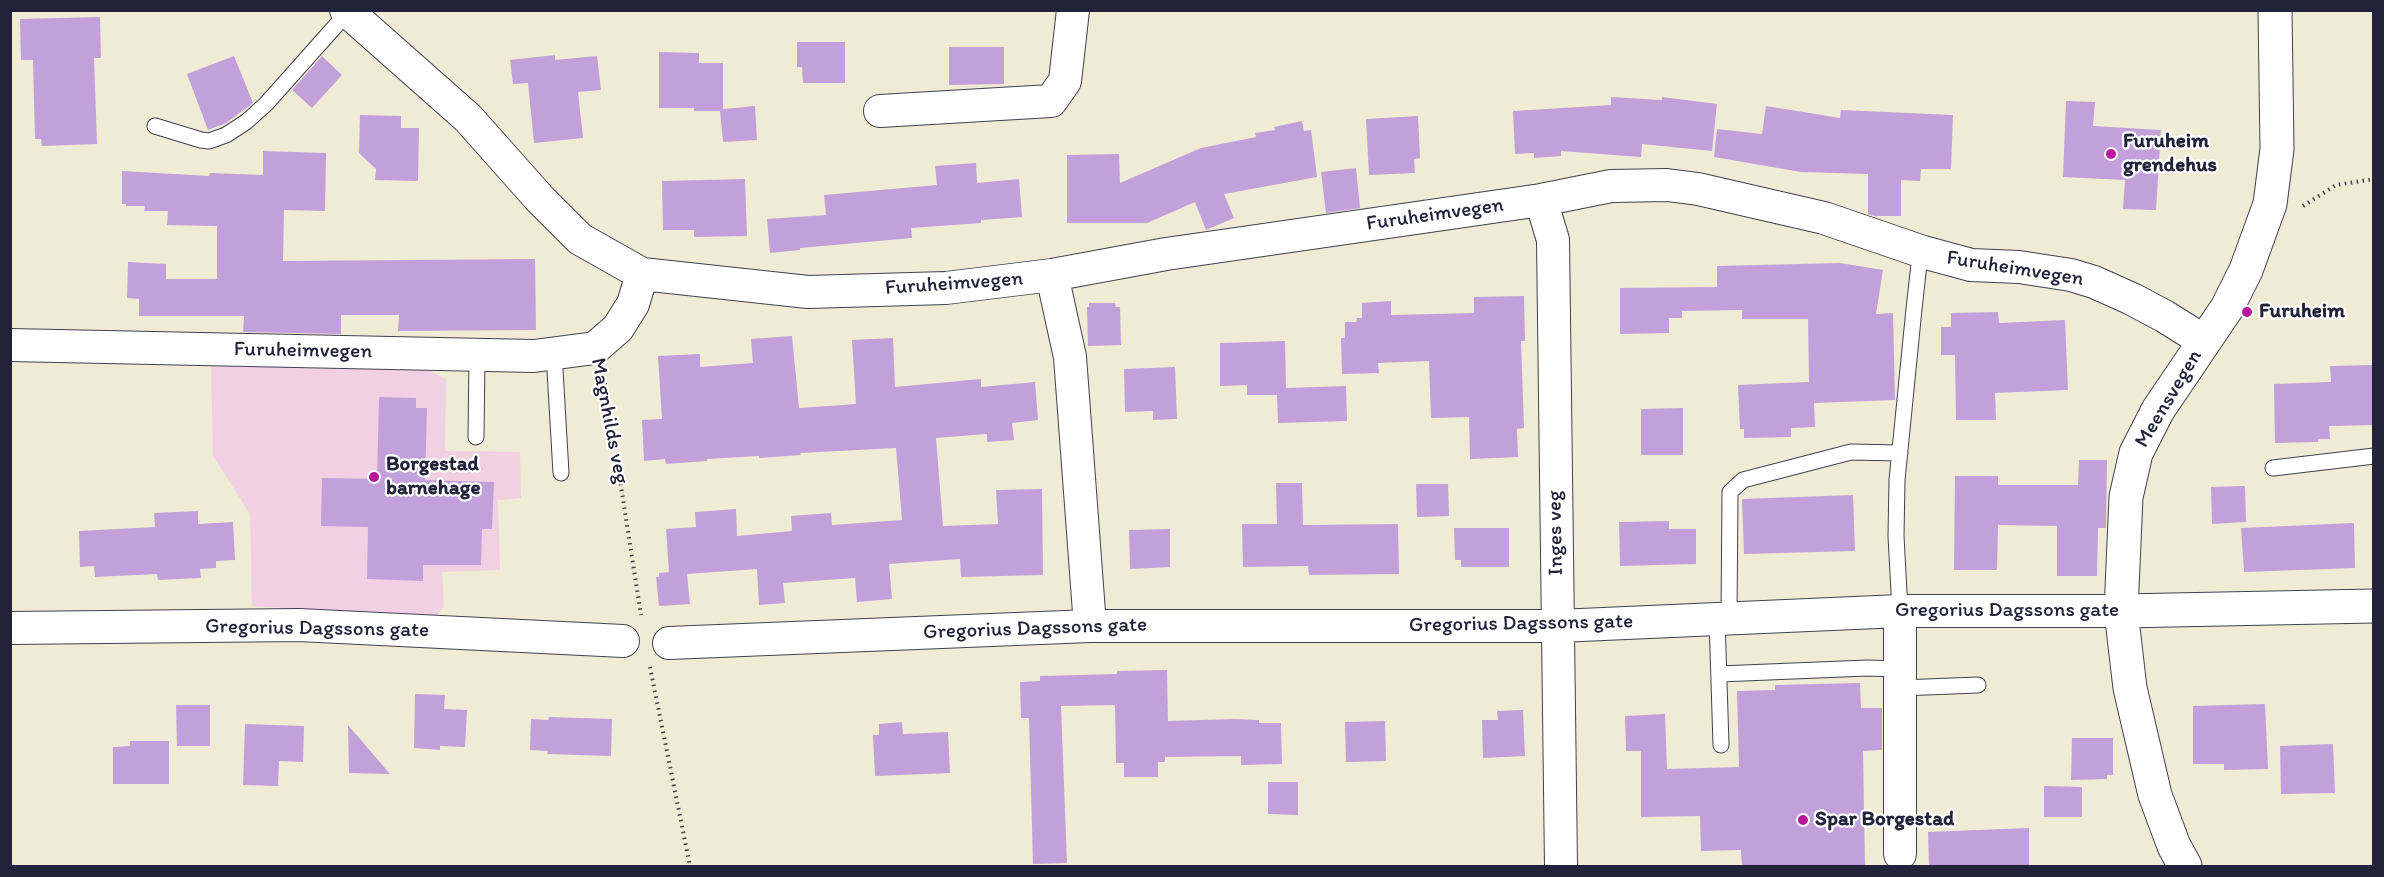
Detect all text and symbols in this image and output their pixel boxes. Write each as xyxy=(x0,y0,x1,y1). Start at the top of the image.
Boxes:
place label: Furuheim grendehus xyxy=(2123,129,2217,179)
marker: Furuheim grendehus xyxy=(2104,147,2118,161)
street label: Furuheimvegen xyxy=(1365,193,1505,237)
street label: Furuheimvegen xyxy=(1945,246,2085,292)
street label: Furuheimvegen xyxy=(884,267,1024,301)
place label: Furuheim xyxy=(2259,299,2345,325)
marker: Furuheim xyxy=(2240,305,2254,319)
street label: Furuheimvegen xyxy=(234,337,372,365)
street label: Meensvegen xyxy=(2130,346,2208,452)
street label: Magnhilds veg xyxy=(584,356,634,486)
place label: Borgestad barnehage xyxy=(386,452,481,502)
marker: Borgestad barnehage xyxy=(367,470,381,484)
street label: Inges veg xyxy=(1543,490,1569,576)
street label: Gregorius Dagssons gate xyxy=(1895,598,2119,624)
street label: Gregorius Dagssons gate xyxy=(1409,609,1633,639)
street label: Gregorius Dagssons gate xyxy=(923,612,1147,646)
street label: Gregorius Dagssons gate xyxy=(205,614,429,644)
place label: Spar Borgestad xyxy=(1815,807,1954,833)
marker: Spar Borgestad xyxy=(1796,813,1810,827)

